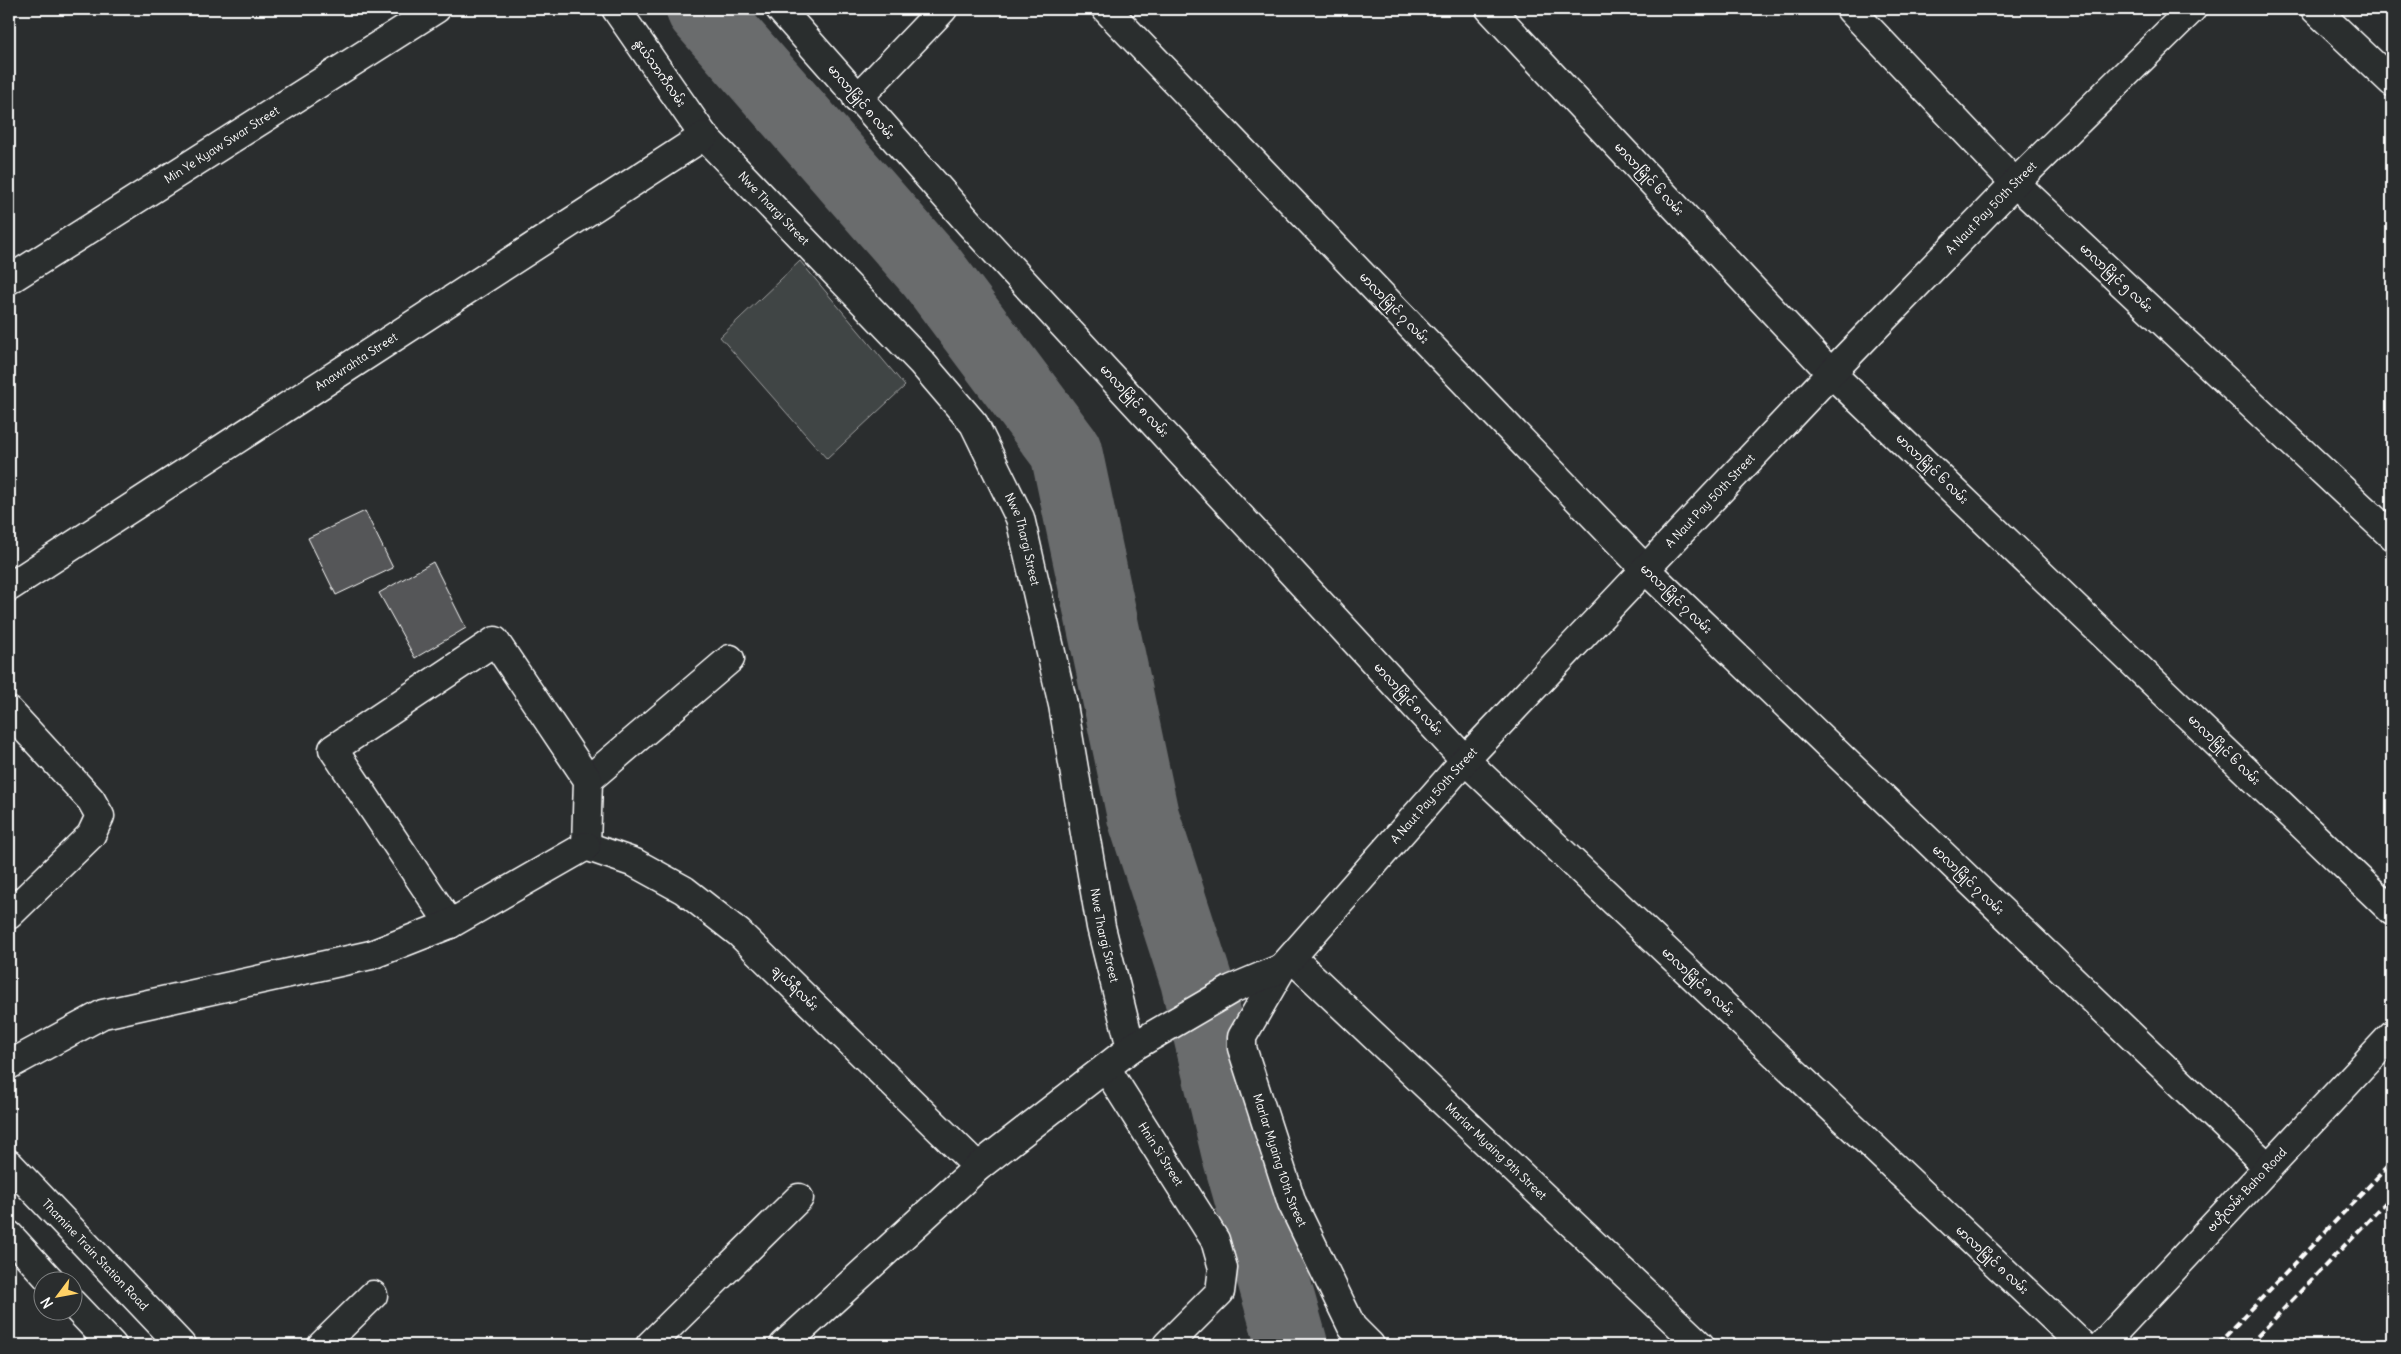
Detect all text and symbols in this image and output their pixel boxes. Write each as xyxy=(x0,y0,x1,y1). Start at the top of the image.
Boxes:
street label: နွယ်သာကီလမ်း xyxy=(629,35,690,111)
street label: မာလာမြိုင် ၈ လမ်း xyxy=(823,61,899,144)
street label: Min Ye Kyaw Swar Street xyxy=(161,103,282,187)
street label: မာလာမြိုင် ၆ လမ်း xyxy=(1609,138,1688,220)
street label: A Naut Pay 50th Street xyxy=(1942,158,2039,257)
street label: Nwe Thargi Street xyxy=(735,168,813,248)
street label: မာလာမြိုင် ၅ လမ်း xyxy=(2075,239,2156,317)
street label: မာလာမြိုင် ၇ လမ်း xyxy=(1354,268,1433,349)
street label: Anawrahta Street xyxy=(312,329,400,393)
street label: မာလာမြိုင် ၈ လမ်း xyxy=(1095,361,1173,442)
street label: မာလာမြိုင် ၆ လမ်း xyxy=(1891,430,1972,509)
street label: A Naut Pay 50th Street xyxy=(1662,450,1758,551)
street label: Nwe Thargi Street xyxy=(1002,490,1043,587)
street label: မာလာမြိုင် ၇ လမ်း xyxy=(1635,560,1716,639)
street label: မာလာမြိုင် ၈ လမ်း xyxy=(1369,659,1447,740)
street label: မာလာမြိုင် ၆ လမ်း xyxy=(2183,711,2264,790)
street label: A Naut Pay 50th Street xyxy=(1387,744,1480,847)
street label: မာလာမြိုင် ၇ လမ်း xyxy=(1927,841,2008,920)
street label: Nwe Thargi Street xyxy=(1087,887,1122,984)
street label: မာလာမြိုင် ၈ လမ်း xyxy=(1657,943,1738,1021)
street label: ချယ်ရီလမ်း xyxy=(767,961,822,1016)
street label: Marlar Myaing 10th Street xyxy=(1250,1092,1310,1229)
street label: Marlar Myaing 9th Street xyxy=(1442,1099,1550,1203)
street label: Hnin Si Street xyxy=(1135,1119,1187,1188)
street label: ဗဟိုလမ်း Baho Road xyxy=(2203,1144,2292,1237)
street label: Thamine Train Station Road xyxy=(39,1195,152,1313)
street label: မာလာမြိုင် ၈ လမ်း xyxy=(1951,1221,2032,1299)
north arrow xyxy=(32,1272,82,1322)
text: N xyxy=(37,1294,57,1312)

